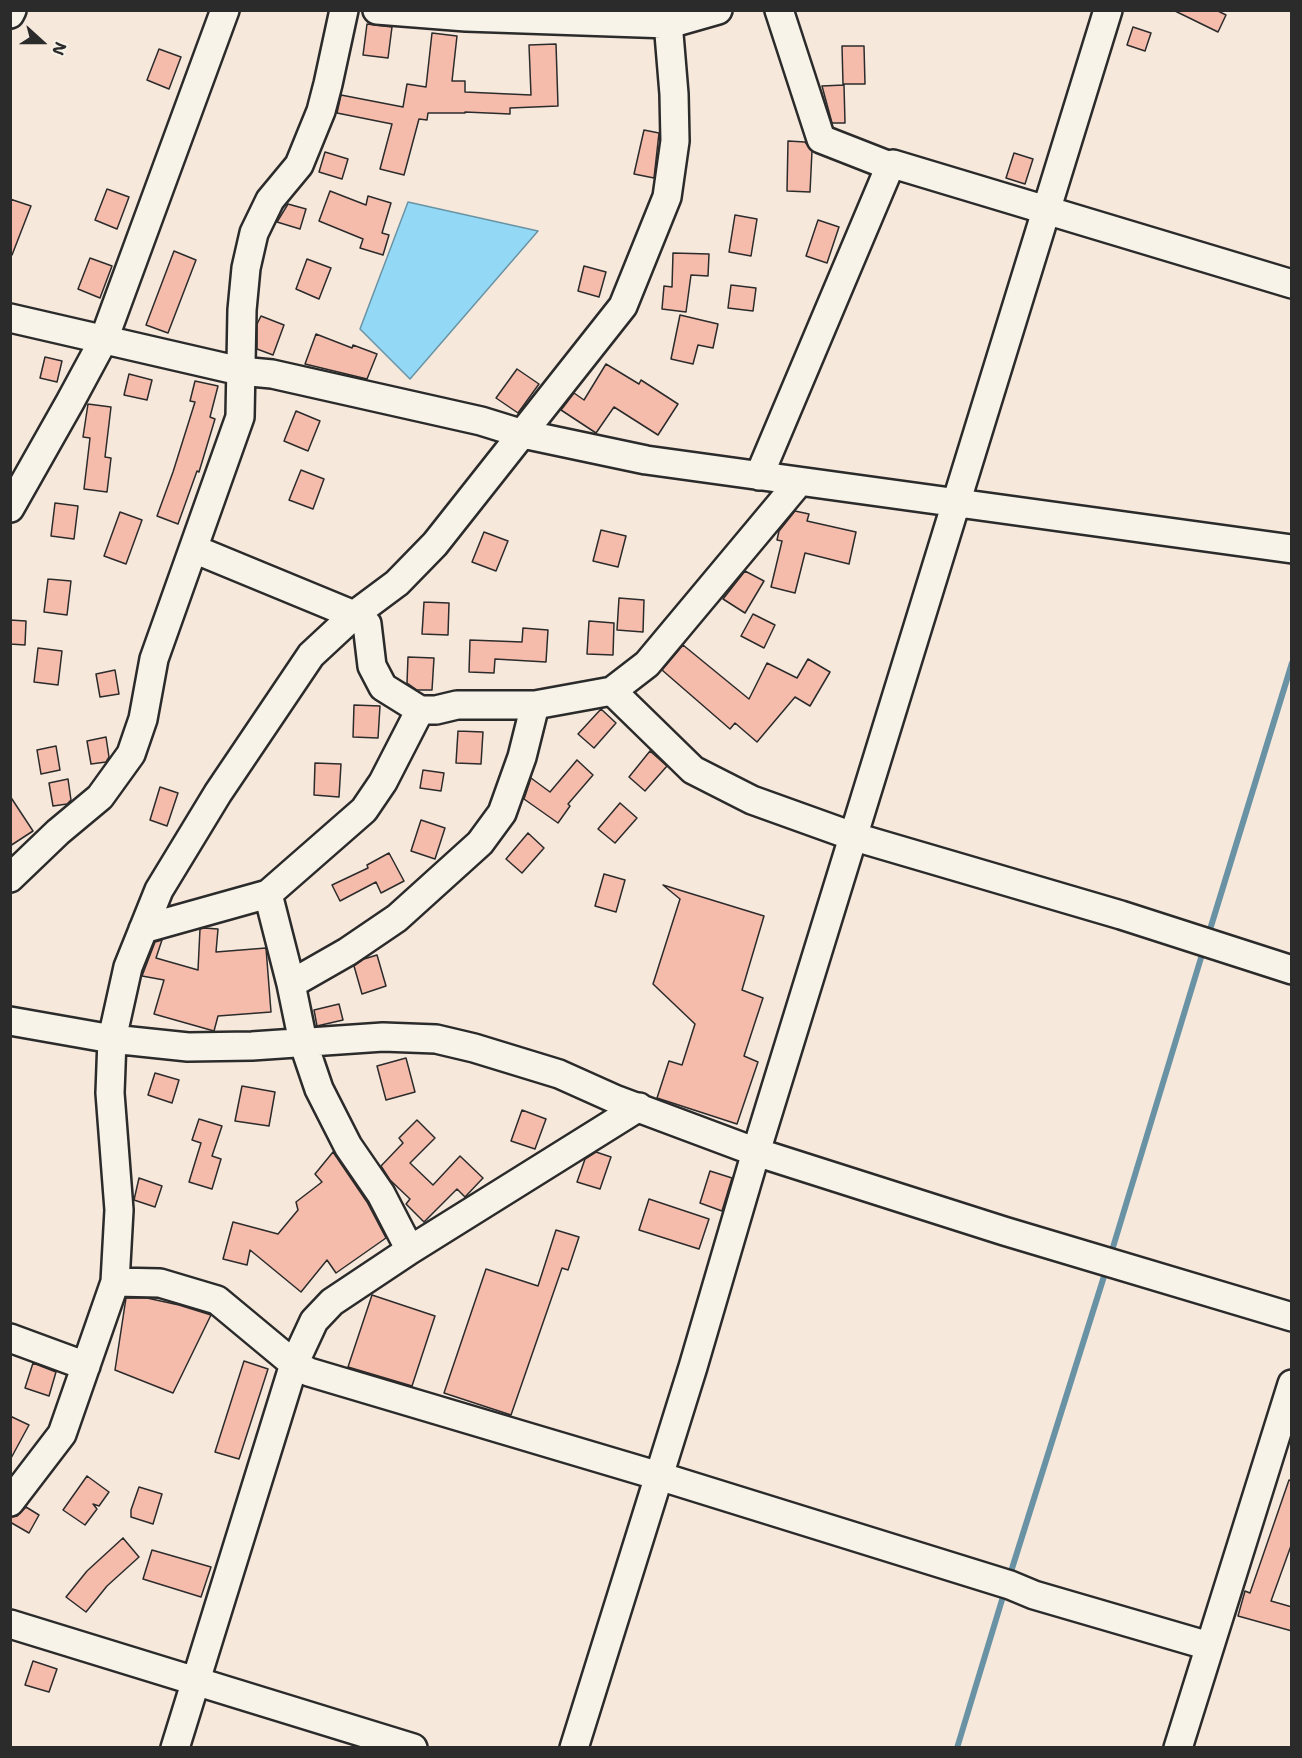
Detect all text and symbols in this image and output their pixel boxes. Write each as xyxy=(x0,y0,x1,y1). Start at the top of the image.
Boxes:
north arrow xyxy=(12,12,72,72)
text: N xyxy=(47,39,71,58)

